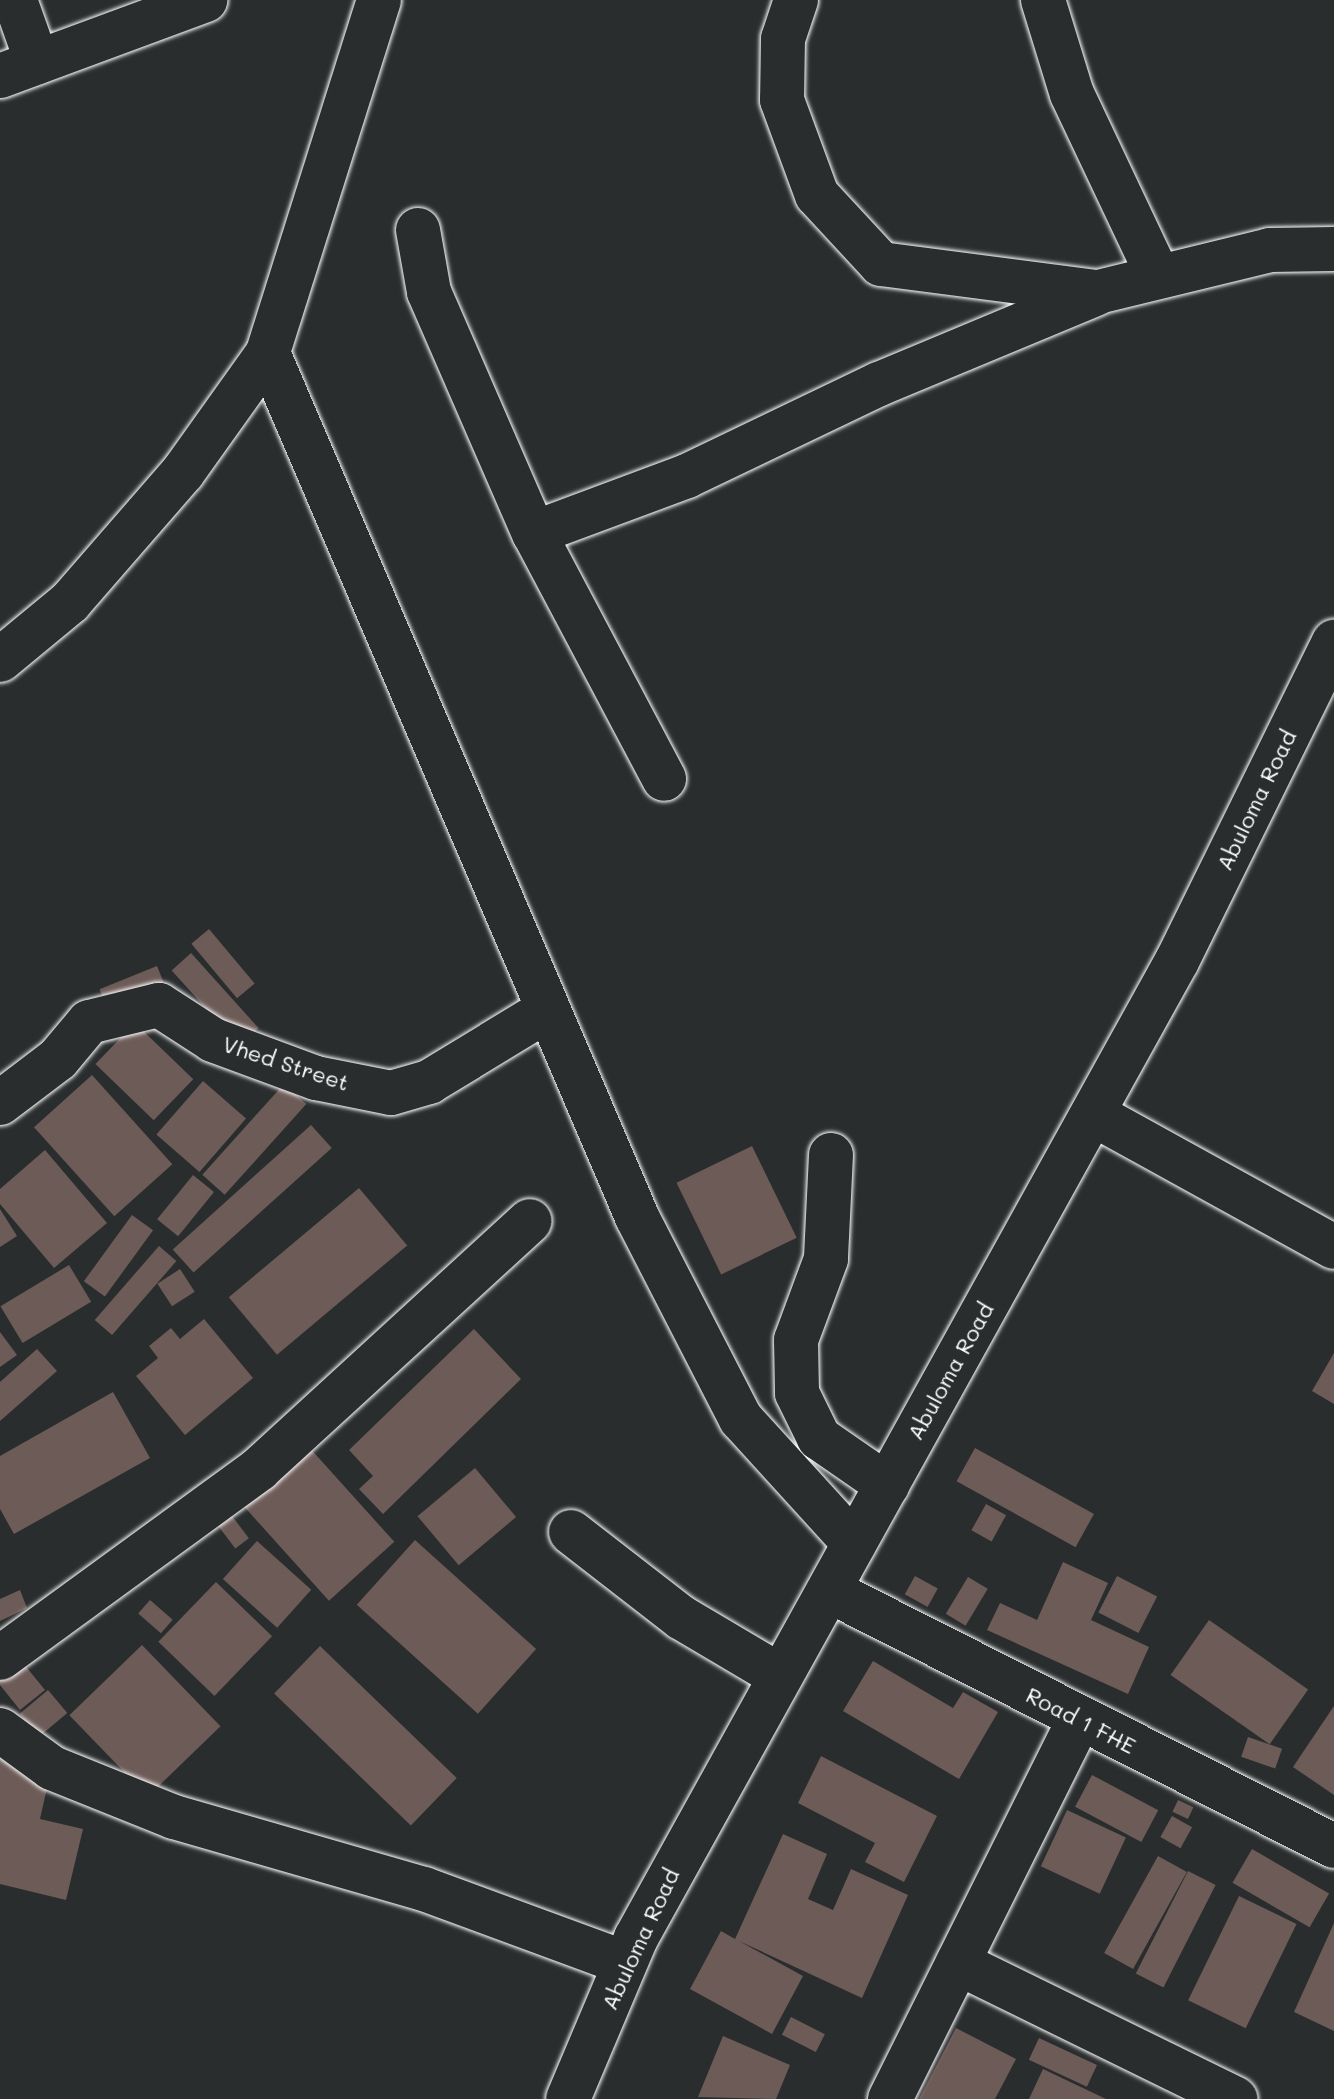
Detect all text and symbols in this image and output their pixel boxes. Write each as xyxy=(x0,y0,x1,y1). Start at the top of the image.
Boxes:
street label: Abuloma Road xyxy=(1211,725,1301,875)
street label: Vhed Street xyxy=(220,1030,352,1096)
street label: Abuloma Road xyxy=(901,1298,999,1444)
street label: Road 1 FHE xyxy=(1022,1681,1140,1759)
street label: Abuloma Road xyxy=(596,1864,684,2014)

